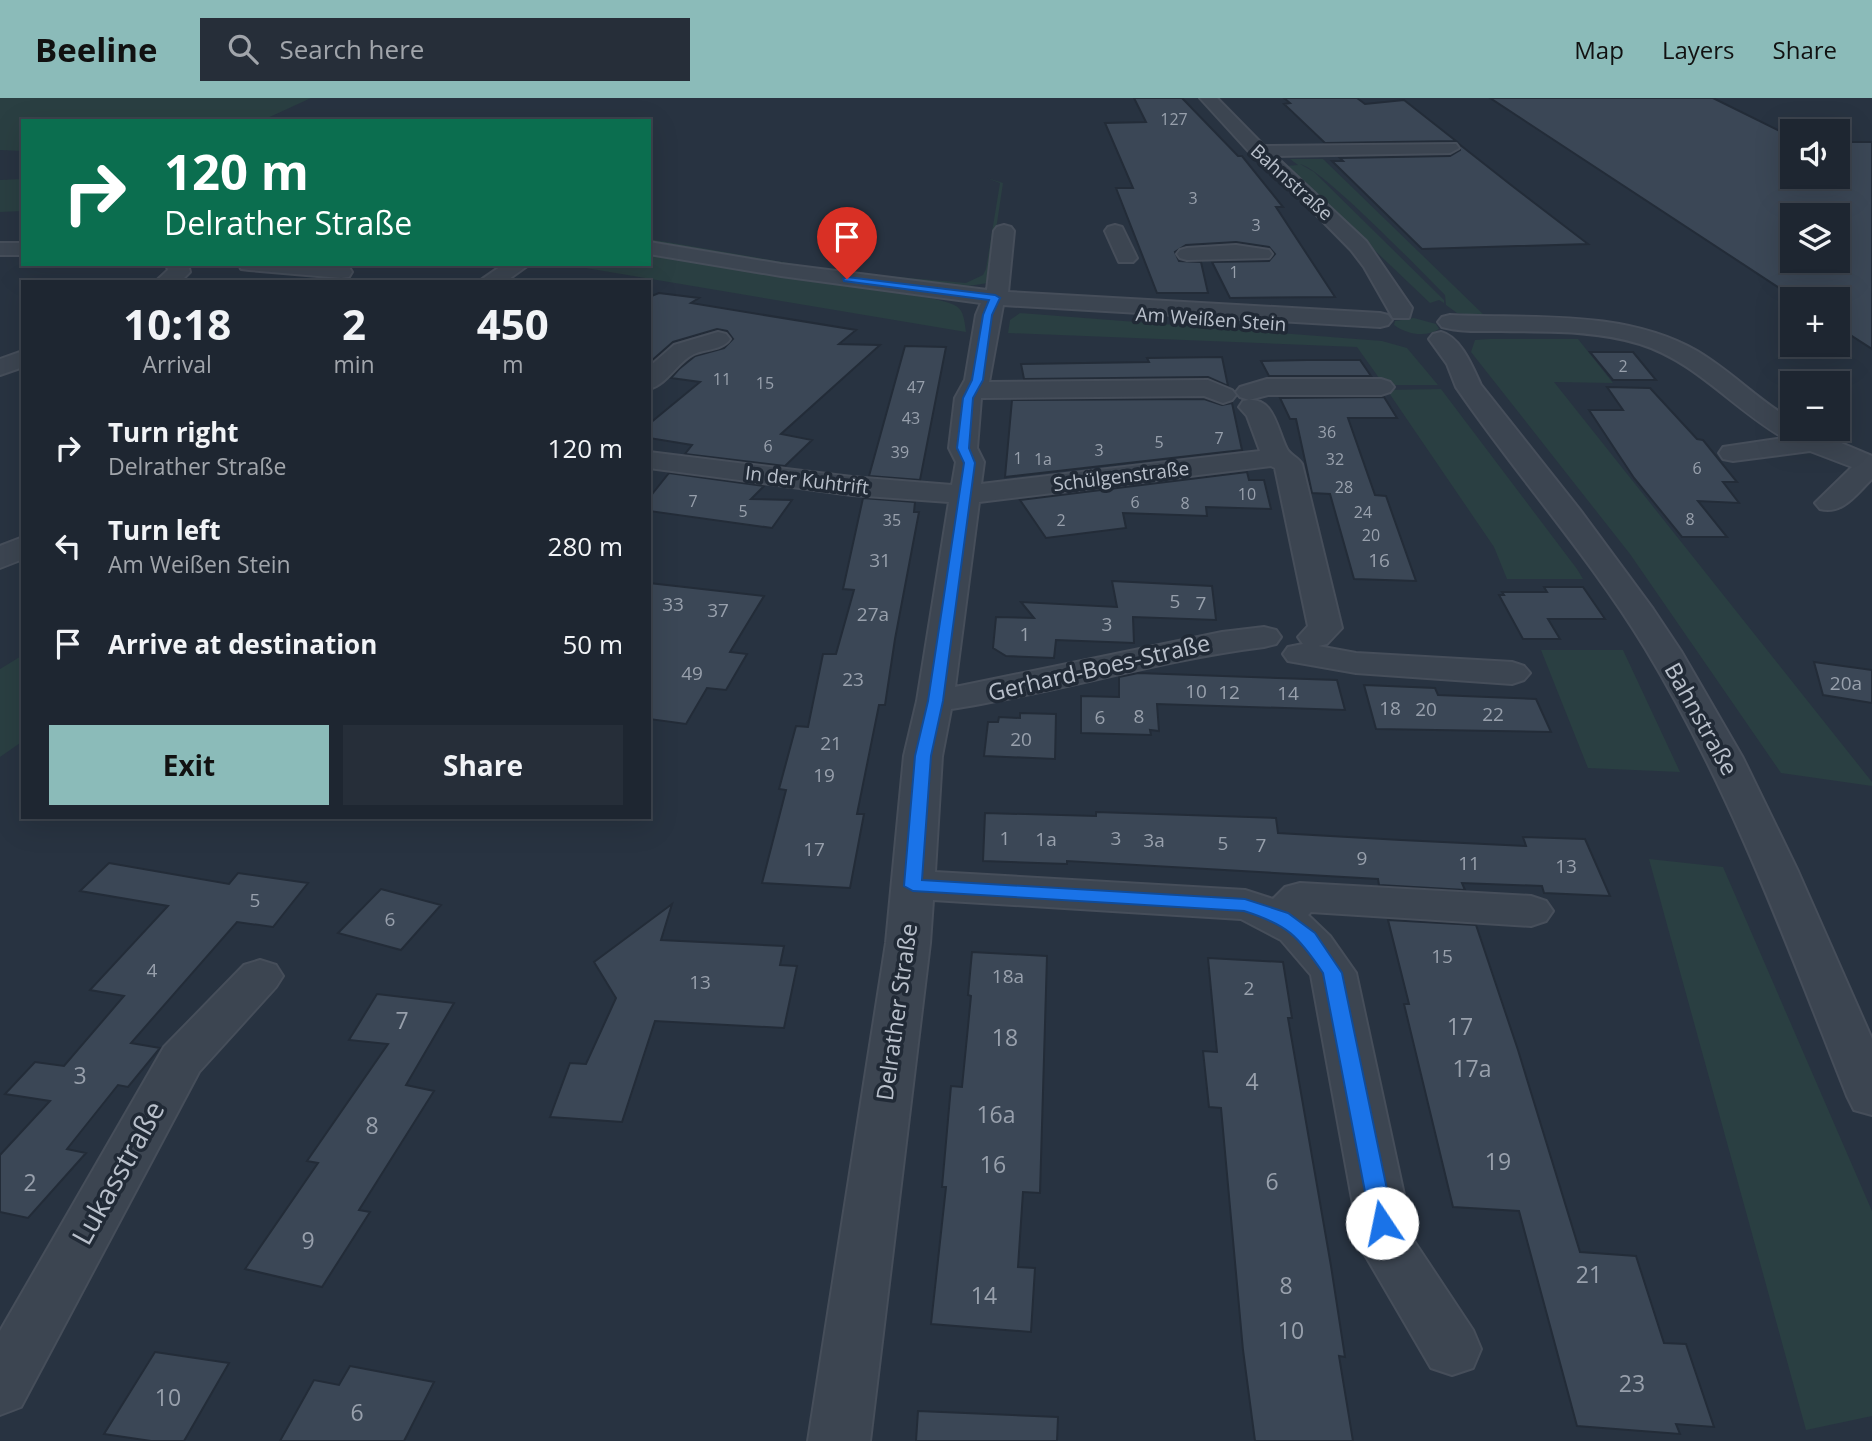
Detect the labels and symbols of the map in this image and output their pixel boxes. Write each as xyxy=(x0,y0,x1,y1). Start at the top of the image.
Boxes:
house number: 127 xyxy=(1160,108,1188,130)
street label: Bahnstraße xyxy=(1245,138,1339,226)
house number: 3 xyxy=(1188,187,1198,209)
pin xyxy=(817,207,877,279)
house number: 3 xyxy=(1251,214,1261,236)
house number: 1 xyxy=(1229,261,1239,283)
street label: Am Weißen Stein xyxy=(1135,301,1287,337)
house number: 2 xyxy=(1618,355,1628,377)
house number: 11 xyxy=(713,368,731,390)
house number: 15 xyxy=(756,372,774,394)
house number: 47 xyxy=(907,376,925,398)
house number: 43 xyxy=(902,407,920,429)
house number: 36 xyxy=(1318,421,1336,443)
house number: 7 xyxy=(1214,427,1224,449)
house number: 5 xyxy=(1154,431,1164,453)
house number: 6 xyxy=(763,435,773,457)
house number: 3 xyxy=(1094,439,1104,461)
house number: 39 xyxy=(891,441,909,463)
house number: 1 xyxy=(1013,447,1023,469)
house number: 1a xyxy=(1034,448,1052,470)
house number: 32 xyxy=(1326,448,1344,470)
street label: Schülgenstraße xyxy=(1051,455,1191,497)
house number: 6 xyxy=(1692,457,1702,479)
street label: In der Kuhtrift xyxy=(744,460,871,501)
house number: 28 xyxy=(1335,476,1353,498)
house number: 10 xyxy=(1238,483,1256,505)
house number: 7 xyxy=(688,490,698,512)
house number: 6 xyxy=(1130,491,1140,513)
house number: 8 xyxy=(1180,492,1190,514)
house number: 5 xyxy=(738,500,748,522)
house number: 24 xyxy=(1354,501,1372,523)
house number: 8 xyxy=(1685,508,1695,530)
house number: 35 xyxy=(883,509,901,531)
house number: 2 xyxy=(1056,509,1066,531)
house number: 20 xyxy=(1362,524,1380,546)
house number: 31 xyxy=(869,547,891,573)
house number: 16 xyxy=(1368,547,1390,573)
house number: 5 xyxy=(1170,588,1180,614)
house number: 7 xyxy=(1196,590,1206,616)
house number: 33 xyxy=(662,591,684,617)
house number: 37 xyxy=(707,597,729,623)
house number: 27a xyxy=(857,601,889,627)
house number: 3 xyxy=(1102,611,1112,637)
house number: 1 xyxy=(1020,621,1030,647)
street label: Gerhard-Boes-Straße xyxy=(985,626,1213,708)
street label: Bahnstraße xyxy=(1658,656,1746,781)
house number: 49 xyxy=(681,660,703,686)
house number: 23 xyxy=(842,666,864,692)
house number: 20a xyxy=(1830,670,1862,696)
house number: 10 xyxy=(1185,678,1207,704)
house number: 12 xyxy=(1218,679,1240,705)
house number: 14 xyxy=(1277,680,1299,706)
house number: 18 xyxy=(1379,695,1401,721)
house number: 20 xyxy=(1415,696,1437,722)
house number: 22 xyxy=(1482,701,1504,727)
house number: 8 xyxy=(1134,703,1144,729)
house number: 6 xyxy=(1095,704,1105,730)
house number: 20 xyxy=(1010,726,1032,752)
house number: 21 xyxy=(820,730,842,756)
house number: 19 xyxy=(813,762,835,788)
house number: 1 xyxy=(1000,825,1010,851)
house number: 3 xyxy=(1111,825,1121,851)
house number: 1a xyxy=(1035,826,1057,852)
house number: 3a xyxy=(1143,827,1165,853)
house number: 5 xyxy=(1218,830,1228,856)
house number: 7 xyxy=(1256,832,1266,858)
house number: 17 xyxy=(803,836,825,862)
house number: 9 xyxy=(1357,845,1367,871)
house number: 11 xyxy=(1458,850,1480,876)
house number: 13 xyxy=(1555,853,1577,879)
house number: 5 xyxy=(250,887,260,913)
house number: 6 xyxy=(385,906,395,932)
street label: Delrather Straße xyxy=(868,921,924,1102)
house number: 15 xyxy=(1431,943,1453,969)
house number: 4 xyxy=(147,957,158,983)
house number: 18a xyxy=(992,963,1024,989)
house number: 13 xyxy=(689,969,711,995)
house number: 2 xyxy=(1244,975,1254,1001)
house number: 7 xyxy=(395,1004,409,1036)
house number: 17 xyxy=(1447,1010,1473,1042)
house number: 18 xyxy=(992,1021,1018,1053)
house number: 17a xyxy=(1452,1052,1492,1084)
house number: 3 xyxy=(73,1059,87,1091)
house number: 4 xyxy=(1245,1065,1259,1097)
street label: Lukasstraße xyxy=(62,1094,172,1251)
house number: 16a xyxy=(976,1098,1016,1130)
house number: 8 xyxy=(365,1109,379,1141)
house number: 19 xyxy=(1485,1145,1511,1177)
house number: 16 xyxy=(980,1148,1006,1180)
house number: 6 xyxy=(1265,1165,1279,1197)
house number: 2 xyxy=(23,1166,37,1198)
position arrow xyxy=(1345,1186,1419,1260)
house number: 9 xyxy=(301,1224,315,1256)
house number: 21 xyxy=(1576,1258,1602,1290)
house number: 8 xyxy=(1279,1269,1293,1301)
house number: 14 xyxy=(971,1279,997,1311)
house number: 10 xyxy=(1278,1314,1304,1346)
house number: 23 xyxy=(1619,1367,1645,1399)
house number: 10 xyxy=(155,1381,181,1413)
house number: 6 xyxy=(350,1396,364,1428)

